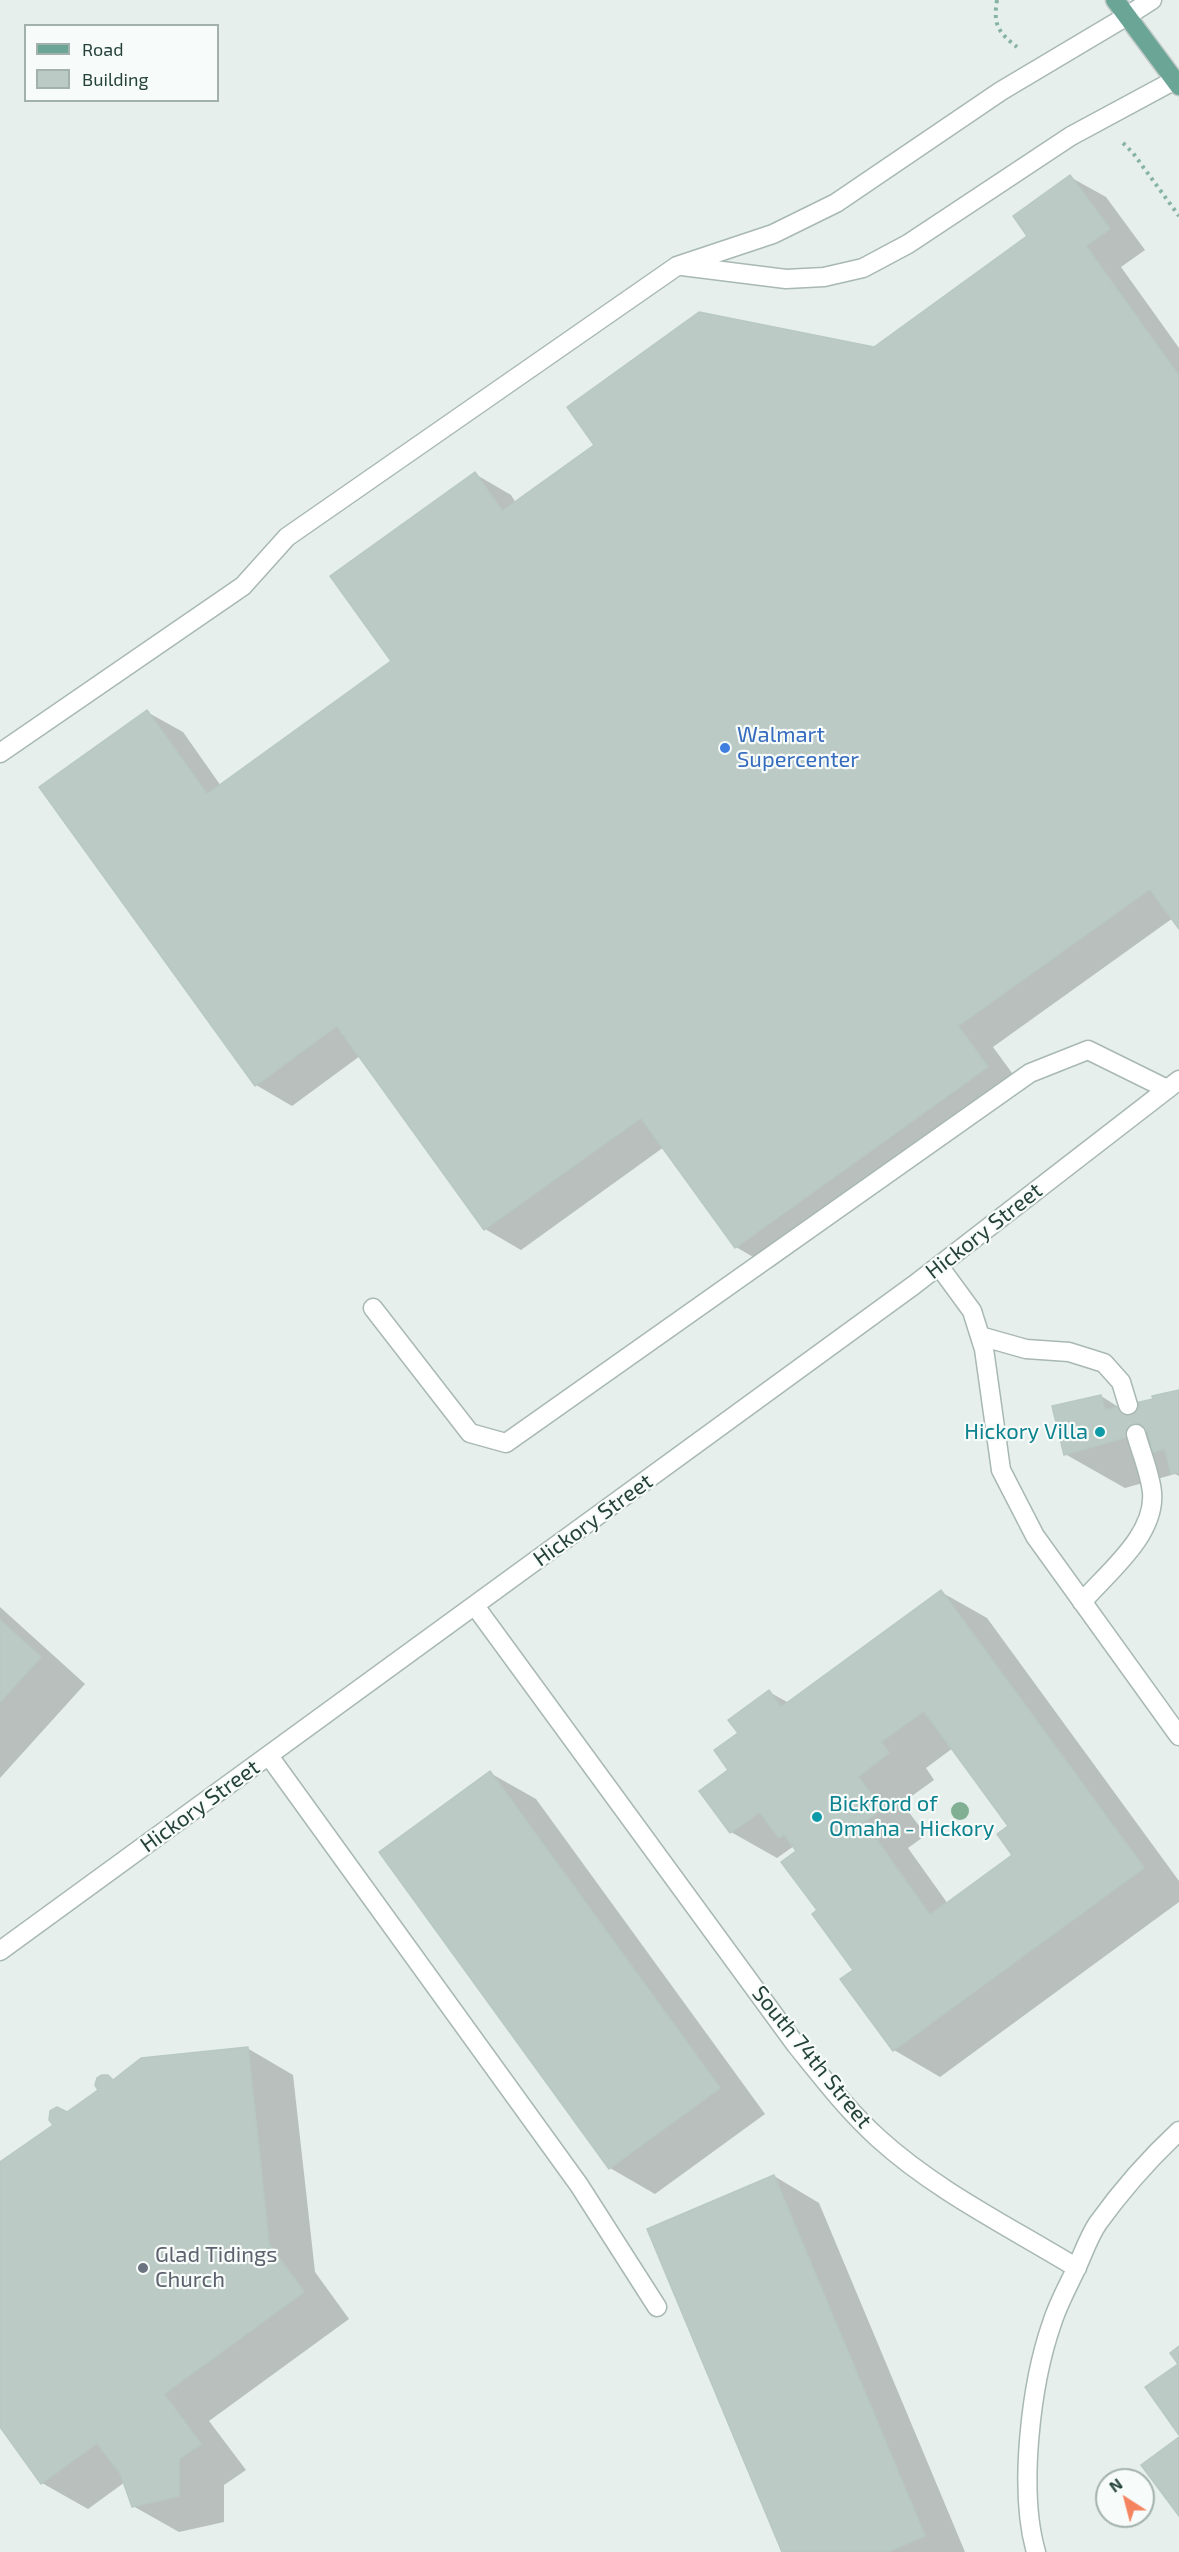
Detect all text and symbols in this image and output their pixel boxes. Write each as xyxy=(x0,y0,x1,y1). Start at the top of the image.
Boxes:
legend xyxy=(24,24,219,102)
text: Road xyxy=(82,38,123,60)
text: Building xyxy=(82,68,149,90)
place label: Walmart Supercenter xyxy=(737,722,859,774)
marker: Walmart Supercenter xyxy=(718,741,732,755)
street label: Hickory Street xyxy=(920,1177,1048,1285)
place label: Hickory Villa xyxy=(964,1419,1088,1445)
marker: Hickory Villa xyxy=(1093,1425,1107,1439)
street label: Hickory Street xyxy=(528,1468,658,1572)
street label: Hickory Street xyxy=(135,1754,265,1858)
place label: Bickford of Omaha - Hickory xyxy=(829,1791,994,1843)
marker: Bickford of Omaha - Hickory xyxy=(810,1810,824,1824)
street label: South 74th Street xyxy=(747,1981,877,2133)
place label: Glad Tidings Church xyxy=(155,2242,277,2294)
marker: Glad Tidings Church xyxy=(136,2261,150,2275)
north arrow xyxy=(1095,2468,1155,2528)
text: N xyxy=(1105,2474,1126,2496)

